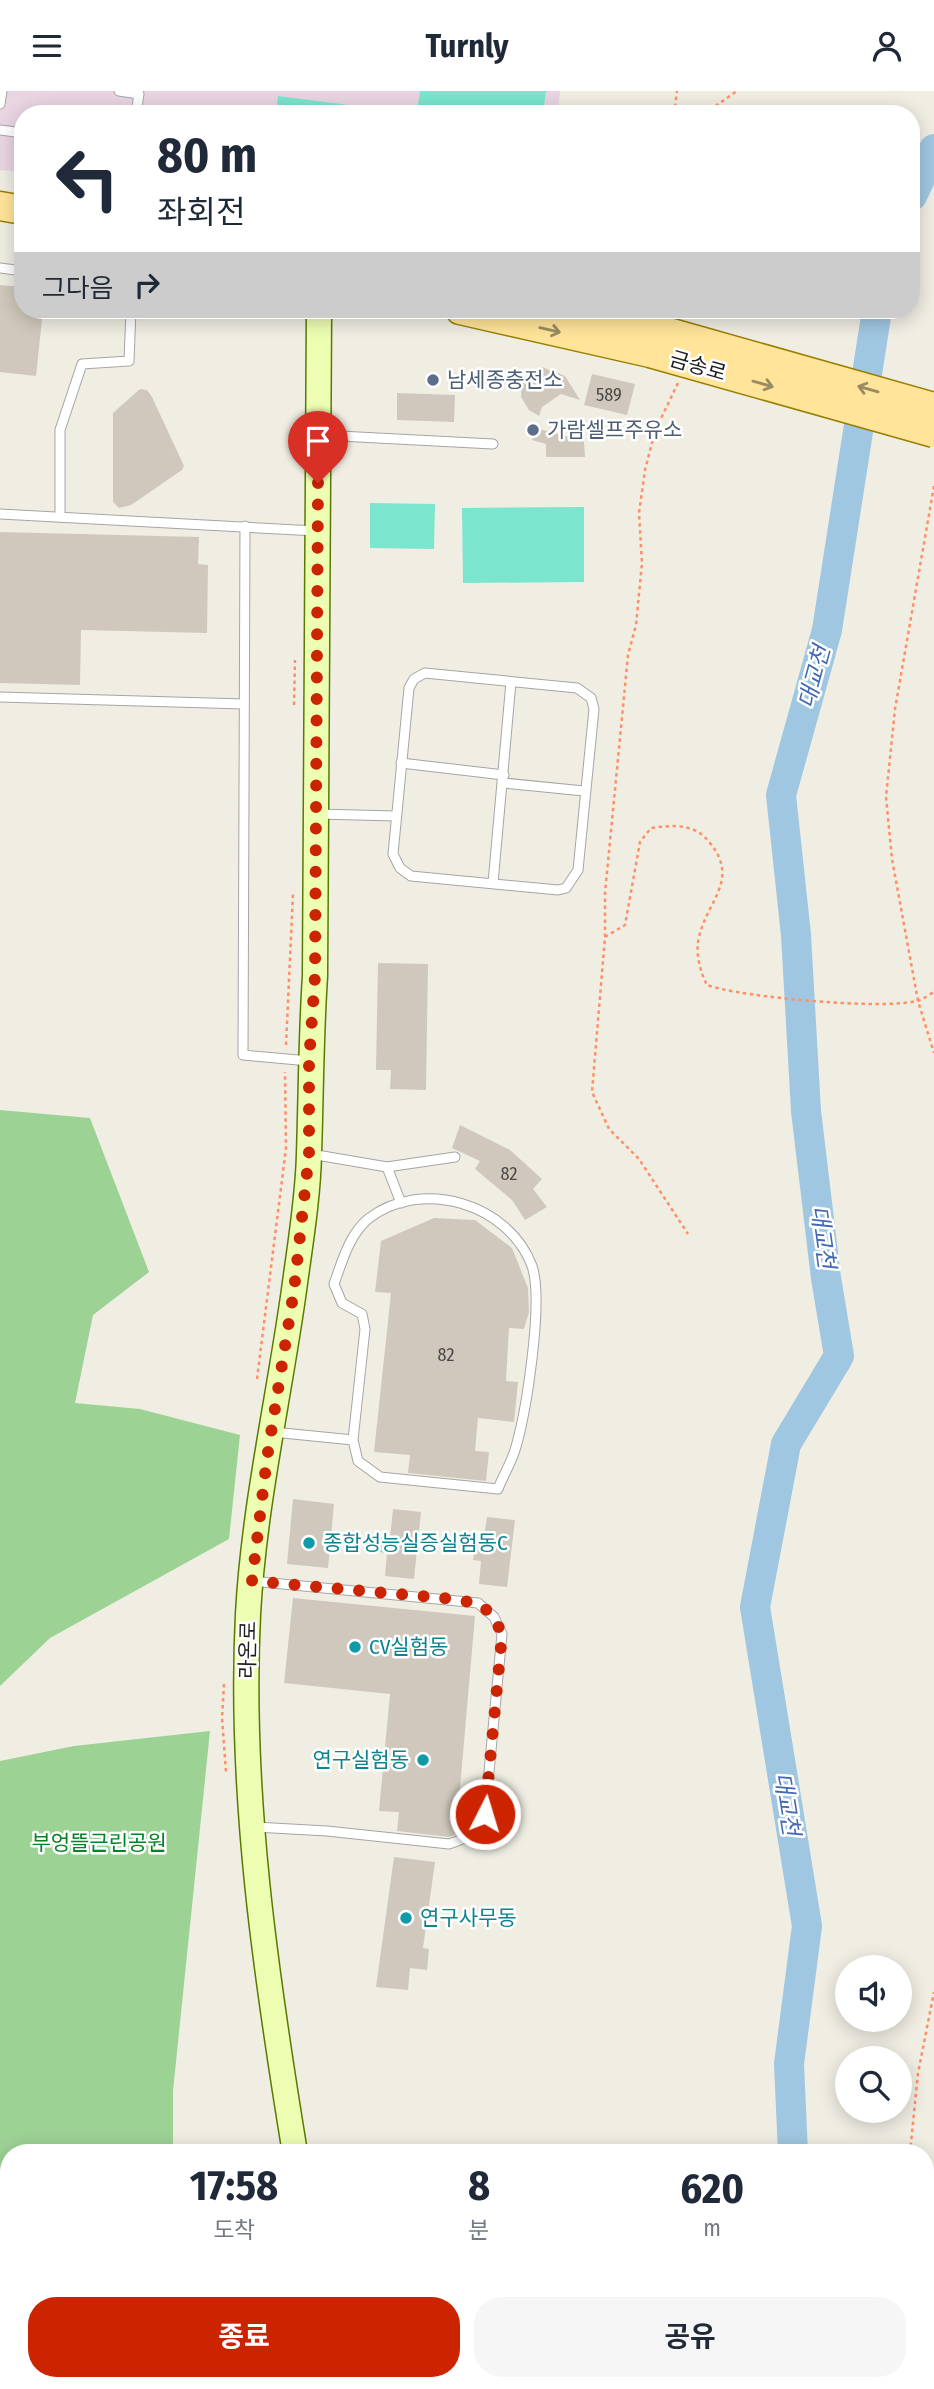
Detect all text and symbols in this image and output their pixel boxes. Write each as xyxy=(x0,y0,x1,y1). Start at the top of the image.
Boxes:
icon: menu xyxy=(28,27,66,65)
text: Turnly xyxy=(425,27,509,65)
icon: person xyxy=(868,27,906,65)
text: 80 m xyxy=(157,126,257,185)
icon: left xyxy=(42,133,133,224)
text: 좌회전 xyxy=(157,193,245,231)
icon: right xyxy=(128,266,166,304)
text: 그다음 xyxy=(42,273,114,304)
one-way arrow xyxy=(538,324,561,338)
street label: 금송로 xyxy=(667,346,729,386)
place label: 남세종충전소 xyxy=(447,367,563,393)
marker: 남세종충전소 xyxy=(425,372,441,388)
one-way arrow xyxy=(751,379,773,392)
one-way arrow xyxy=(858,381,880,394)
house number: 589 xyxy=(596,384,622,406)
pin xyxy=(288,411,348,483)
place label: 가람셀프주유소 xyxy=(547,417,682,443)
icon: arrive xyxy=(299,422,337,460)
marker: 가람셀프주유소 xyxy=(525,422,541,438)
water label: 대교천 xyxy=(792,640,836,711)
house number: 82 xyxy=(501,1163,517,1185)
water label: 대교천 xyxy=(805,1204,842,1273)
house number: 82 xyxy=(438,1344,454,1366)
place label: 종합성능실증실험동C xyxy=(323,1530,508,1556)
marker: 종합성능실증실험동C xyxy=(301,1535,317,1551)
street label: 라온로 xyxy=(234,1621,262,1679)
place label: CV실험동 xyxy=(369,1634,448,1660)
marker: CV실험동 xyxy=(347,1639,363,1655)
place label: 연구실험동 xyxy=(312,1747,409,1773)
marker: 연구실험동 xyxy=(415,1752,431,1768)
water label: 대교천 xyxy=(768,1770,806,1840)
position arrow xyxy=(448,1777,522,1851)
park label: 부엉뜰근린공원 xyxy=(31,1830,167,1856)
place label: 연구사무동 xyxy=(420,1905,517,1931)
marker: 연구사무동 xyxy=(398,1910,414,1926)
map controls xyxy=(835,1955,912,2123)
button: sound xyxy=(835,1955,912,2032)
button: search xyxy=(835,2046,912,2123)
text: 17:58 xyxy=(190,2161,278,2211)
text: 8 xyxy=(468,2161,490,2211)
text: 620 xyxy=(680,2164,744,2214)
text: m xyxy=(703,2214,721,2242)
text: 도착 xyxy=(213,2216,255,2244)
text: 분 xyxy=(469,2216,490,2244)
button: 종료 xyxy=(28,2297,460,2377)
button: 공유 xyxy=(474,2297,906,2377)

